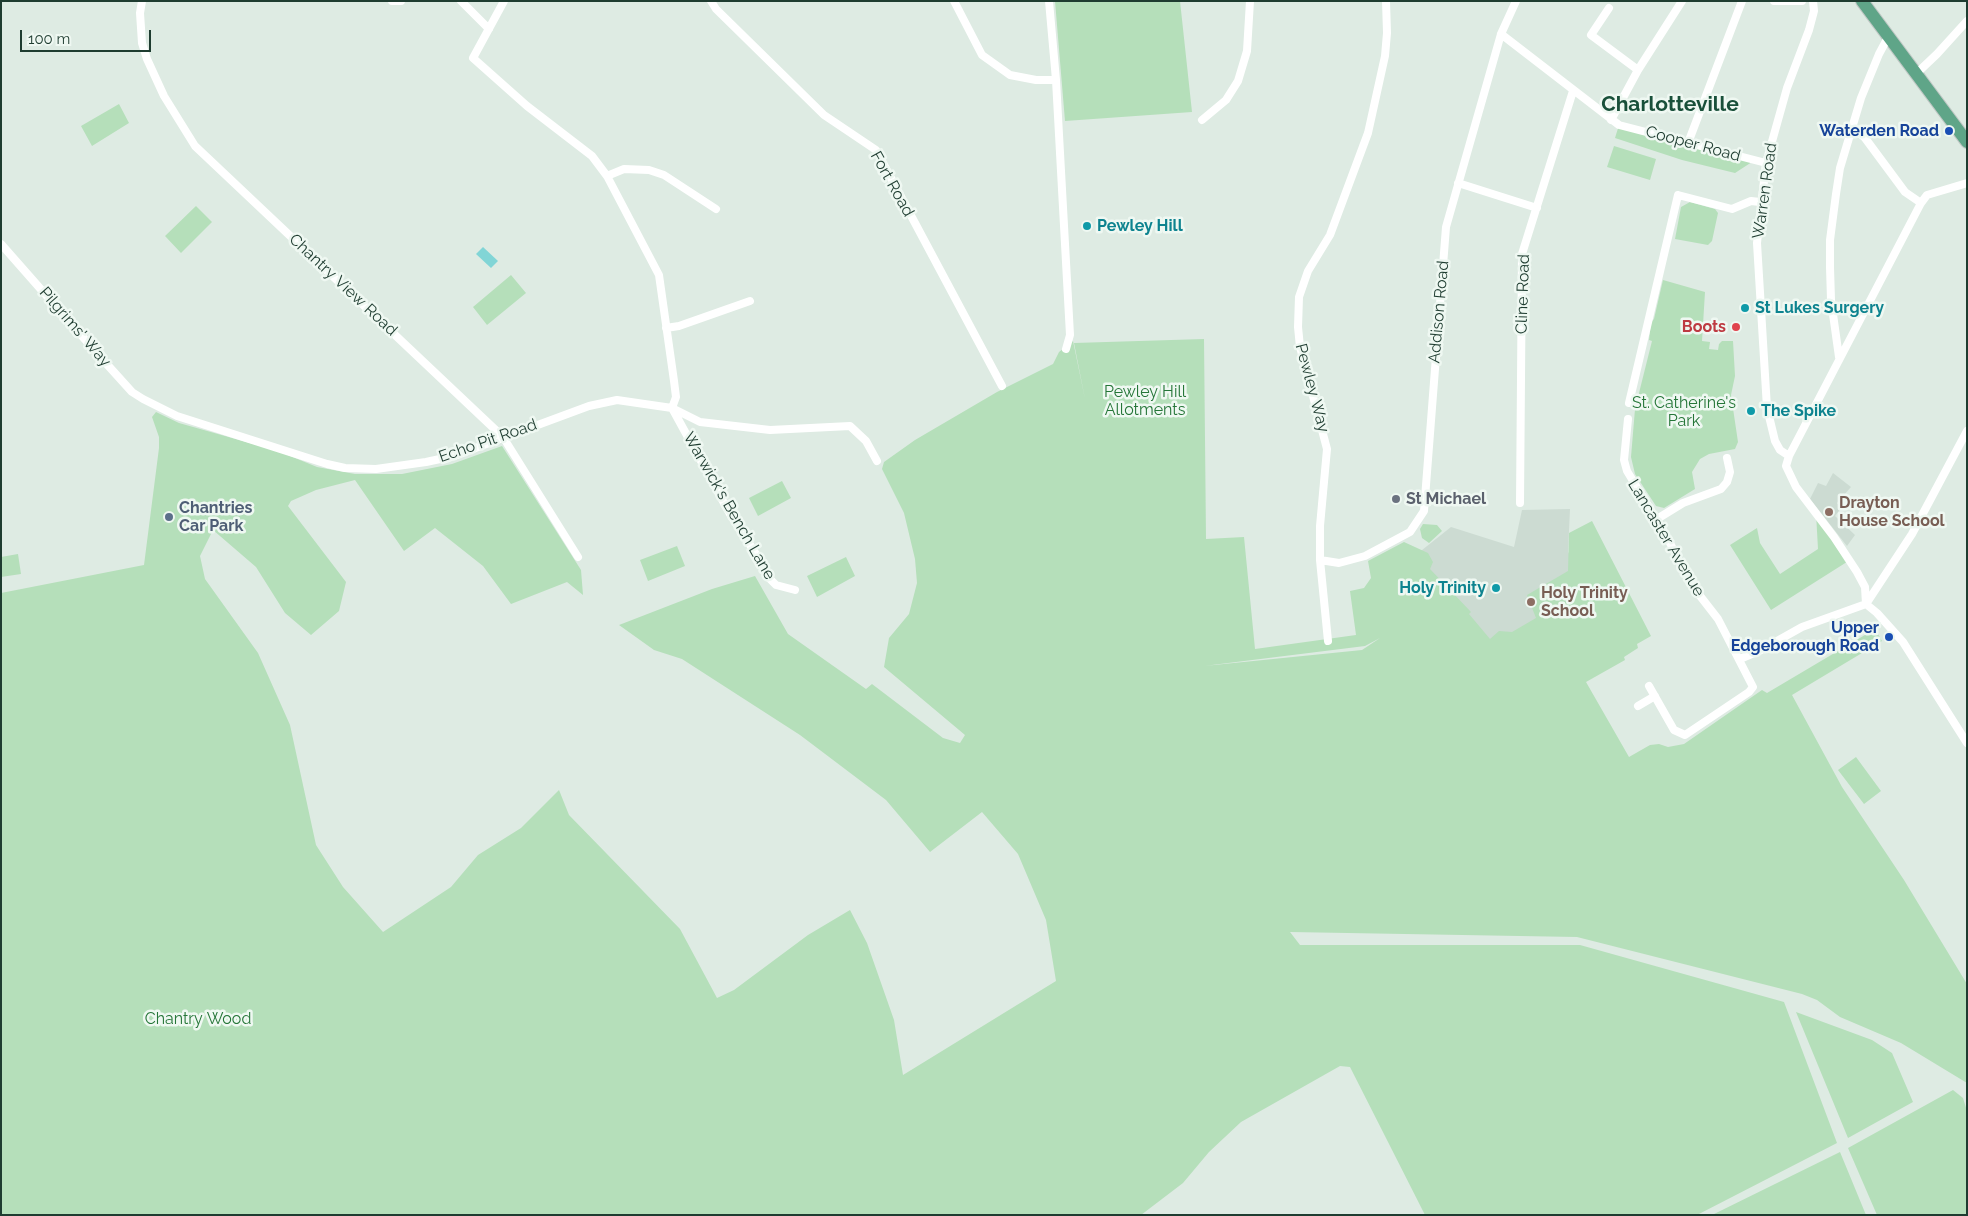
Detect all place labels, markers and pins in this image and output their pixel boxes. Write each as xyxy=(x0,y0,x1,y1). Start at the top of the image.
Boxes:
place label: Waterden Road xyxy=(1819,121,1939,141)
marker: Waterden Road xyxy=(1943,125,1955,137)
place label: Pewley Hill xyxy=(1097,216,1183,236)
marker: Pewley Hill xyxy=(1081,220,1093,232)
place label: St Lukes Surgery xyxy=(1755,298,1884,318)
marker: St Lukes Surgery xyxy=(1739,302,1751,314)
place label: Boots xyxy=(1682,317,1726,337)
marker: Boots xyxy=(1730,321,1742,333)
place label: The Spike xyxy=(1761,401,1836,421)
marker: The Spike xyxy=(1745,405,1757,417)
place label: St Michael xyxy=(1406,489,1486,509)
marker: St Michael xyxy=(1390,493,1402,505)
place label: Drayton House School xyxy=(1839,493,1945,531)
place label: Chantries Car Park xyxy=(179,498,252,536)
marker: Drayton House School xyxy=(1823,506,1835,518)
marker: Chantries Car Park xyxy=(163,511,175,523)
place label: Holy Trinity xyxy=(1399,578,1486,598)
marker: Holy Trinity xyxy=(1490,582,1502,594)
place label: Holy Trinity School xyxy=(1541,583,1628,621)
marker: Holy Trinity School xyxy=(1525,596,1537,608)
place label: Upper Edgeborough Road xyxy=(1731,618,1879,656)
marker: Upper Edgeborough Road xyxy=(1883,631,1895,643)

